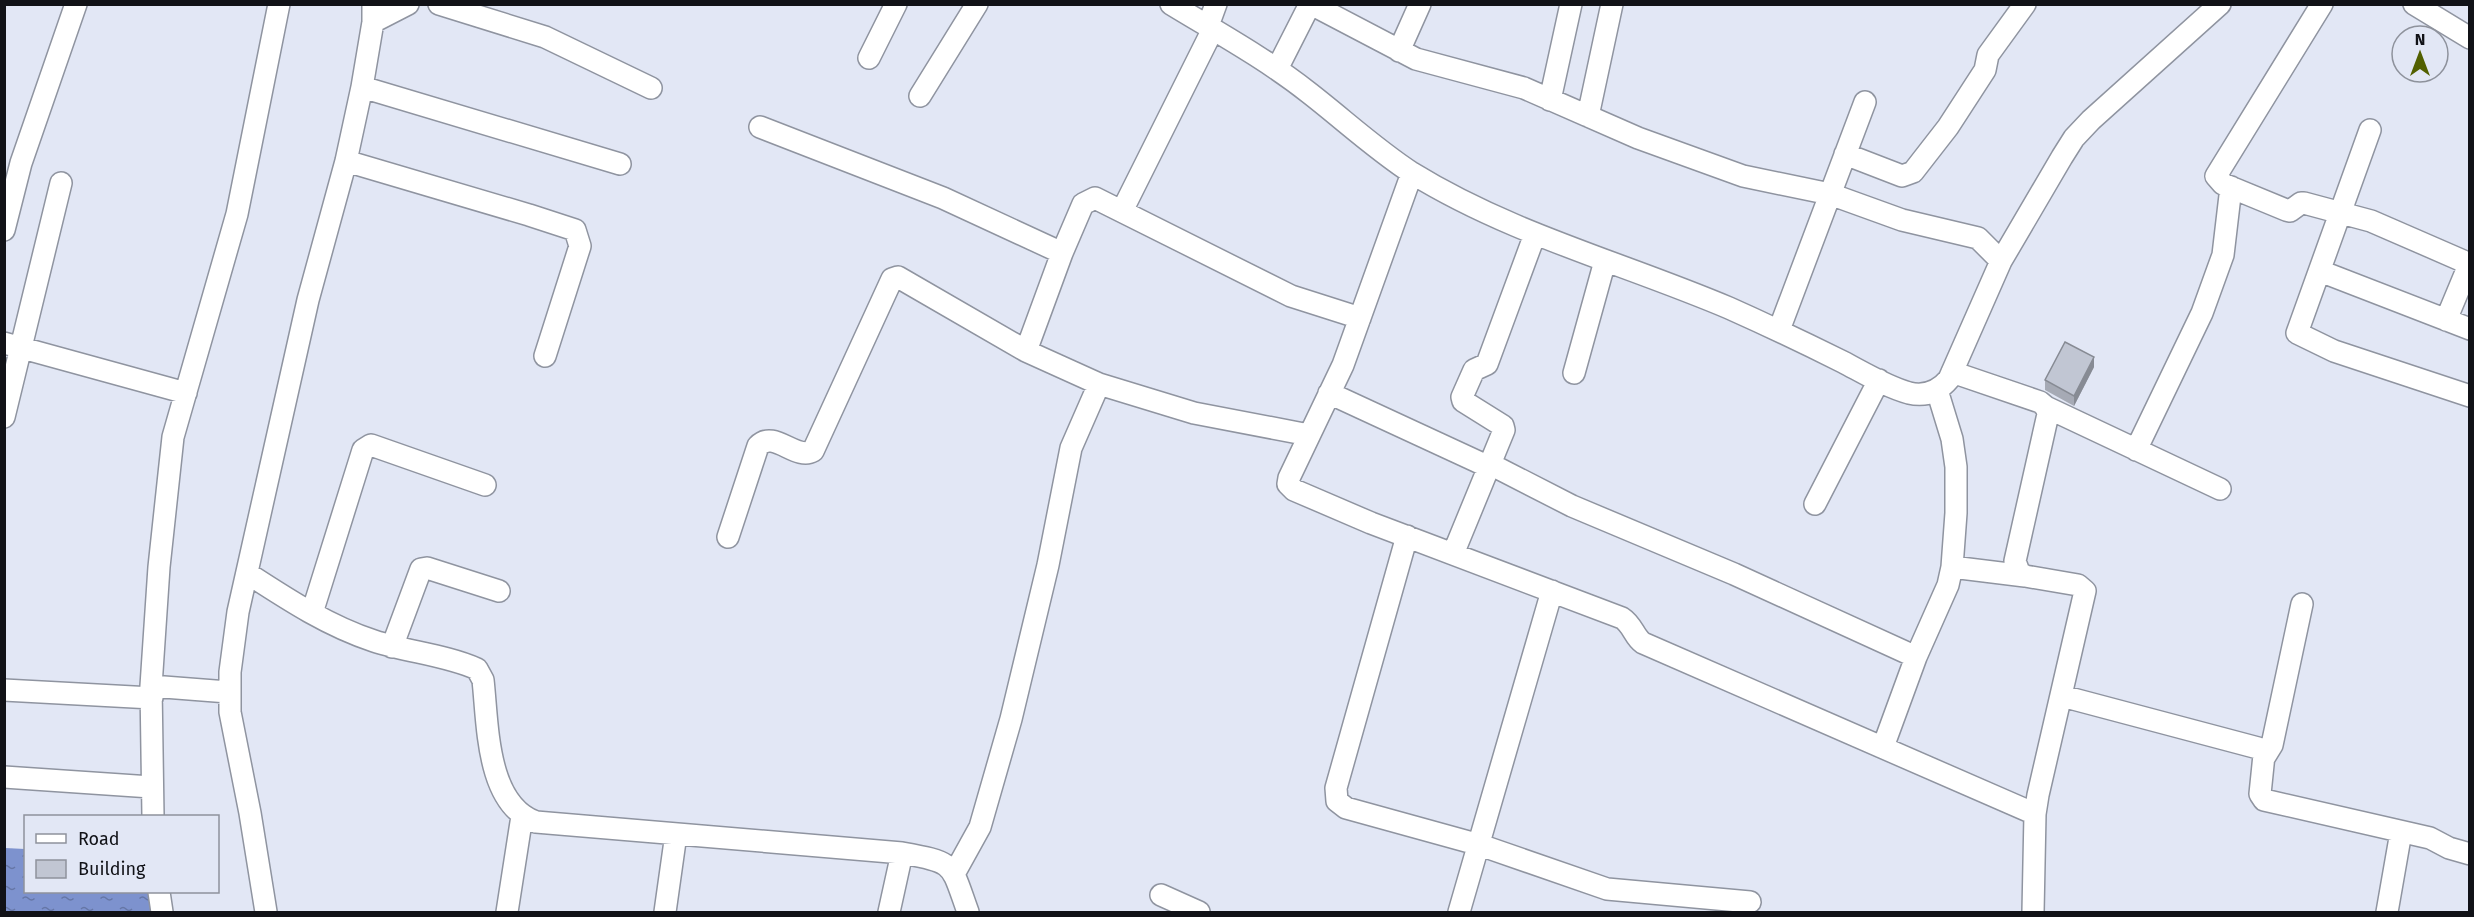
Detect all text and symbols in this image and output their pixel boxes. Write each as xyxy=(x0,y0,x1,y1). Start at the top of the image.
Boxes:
north arrow xyxy=(2390,24,2450,84)
text: N xyxy=(2415,30,2425,49)
legend xyxy=(24,815,219,893)
text: Road xyxy=(78,828,120,850)
text: Building xyxy=(78,858,146,880)

